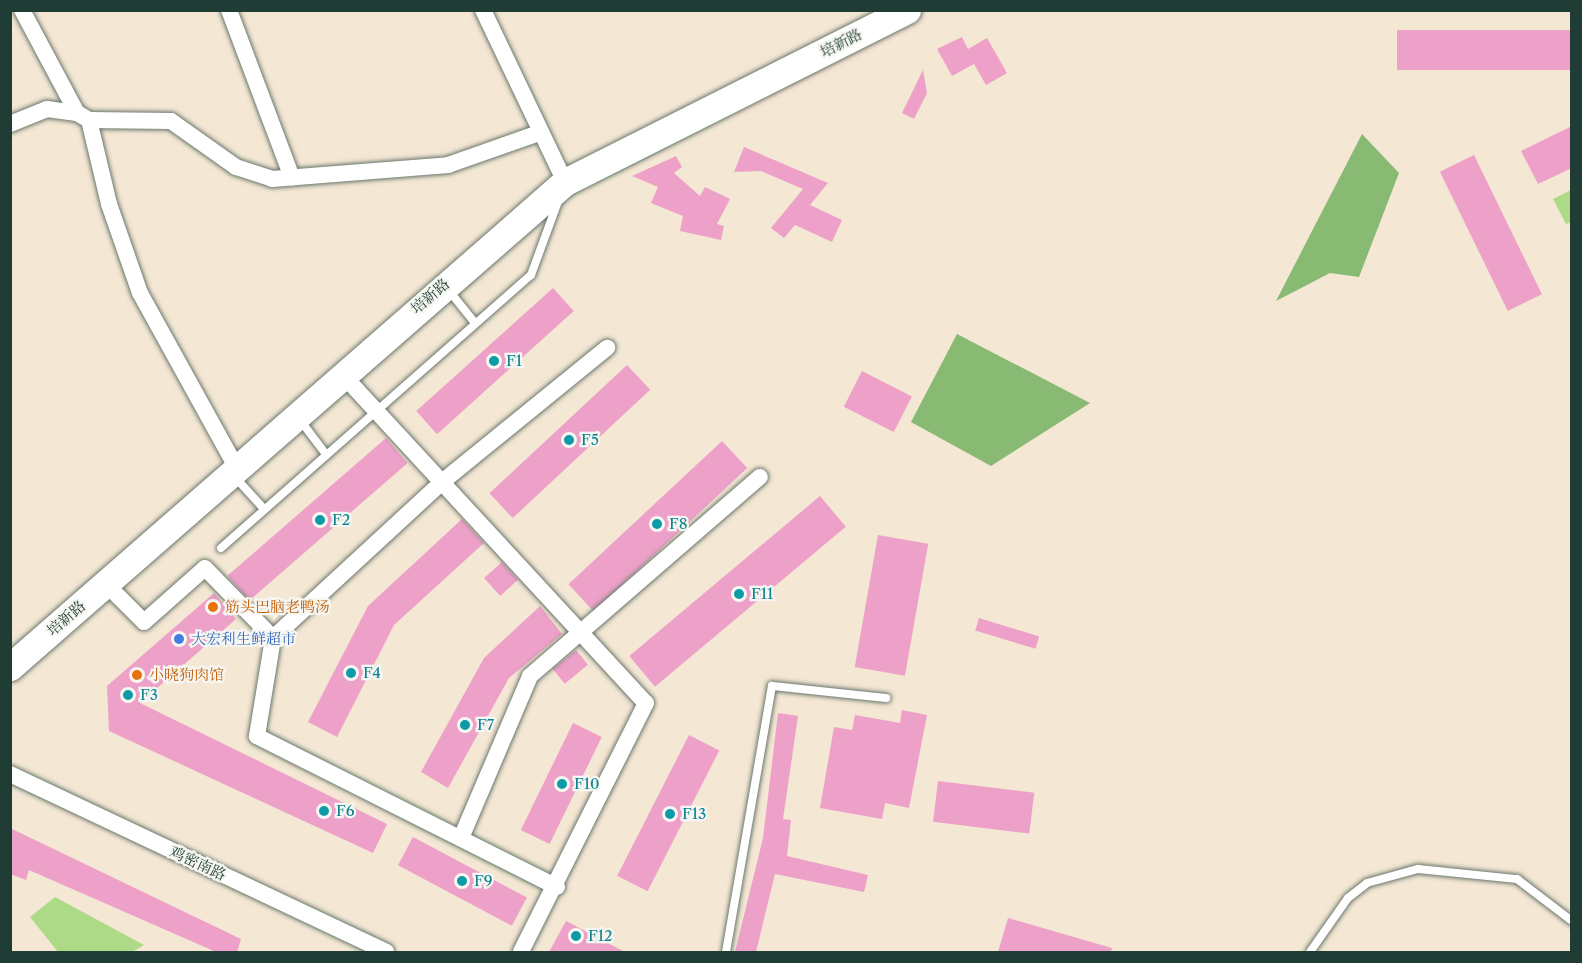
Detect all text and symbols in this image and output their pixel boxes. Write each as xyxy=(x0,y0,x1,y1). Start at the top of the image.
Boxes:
street label: 培新路 xyxy=(817,25,865,61)
street label: 培新路 xyxy=(407,274,453,318)
place label: F1 xyxy=(506,352,522,370)
marker: F1 xyxy=(487,354,501,368)
place label: F5 xyxy=(581,431,599,449)
marker: F5 xyxy=(562,433,576,447)
place label: F2 xyxy=(332,511,350,529)
marker: F2 xyxy=(313,513,327,527)
place label: F8 xyxy=(669,515,688,533)
marker: F8 xyxy=(650,517,664,531)
place label: F11 xyxy=(751,585,773,603)
marker: F11 xyxy=(732,587,746,601)
street label: 培新路 xyxy=(43,596,89,640)
place label: 筋头巴脑老鸭汤 xyxy=(225,598,330,616)
marker: 筋头巴脑老鸭汤 xyxy=(206,600,220,614)
place label: 大宏利生鲜超市 xyxy=(191,630,296,648)
marker: 大宏利生鲜超市 xyxy=(172,632,186,646)
place label: F4 xyxy=(363,664,381,682)
place label: 小晓狗肉馆 xyxy=(149,666,224,684)
marker: F4 xyxy=(344,666,358,680)
marker: 小晓狗肉馆 xyxy=(130,668,144,682)
place label: F3 xyxy=(140,686,158,704)
marker: F3 xyxy=(121,688,135,702)
place label: F7 xyxy=(477,716,494,734)
marker: F7 xyxy=(458,718,472,732)
place label: F10 xyxy=(574,775,600,793)
marker: F10 xyxy=(555,777,569,791)
place label: F6 xyxy=(336,802,354,820)
marker: F6 xyxy=(317,804,331,818)
place label: F13 xyxy=(682,805,706,823)
marker: F13 xyxy=(663,807,677,821)
street label: 鸡密南路 xyxy=(167,842,229,884)
place label: F9 xyxy=(474,872,493,890)
marker: F9 xyxy=(455,874,469,888)
place label: F12 xyxy=(588,927,613,945)
marker: F12 xyxy=(569,929,583,943)

